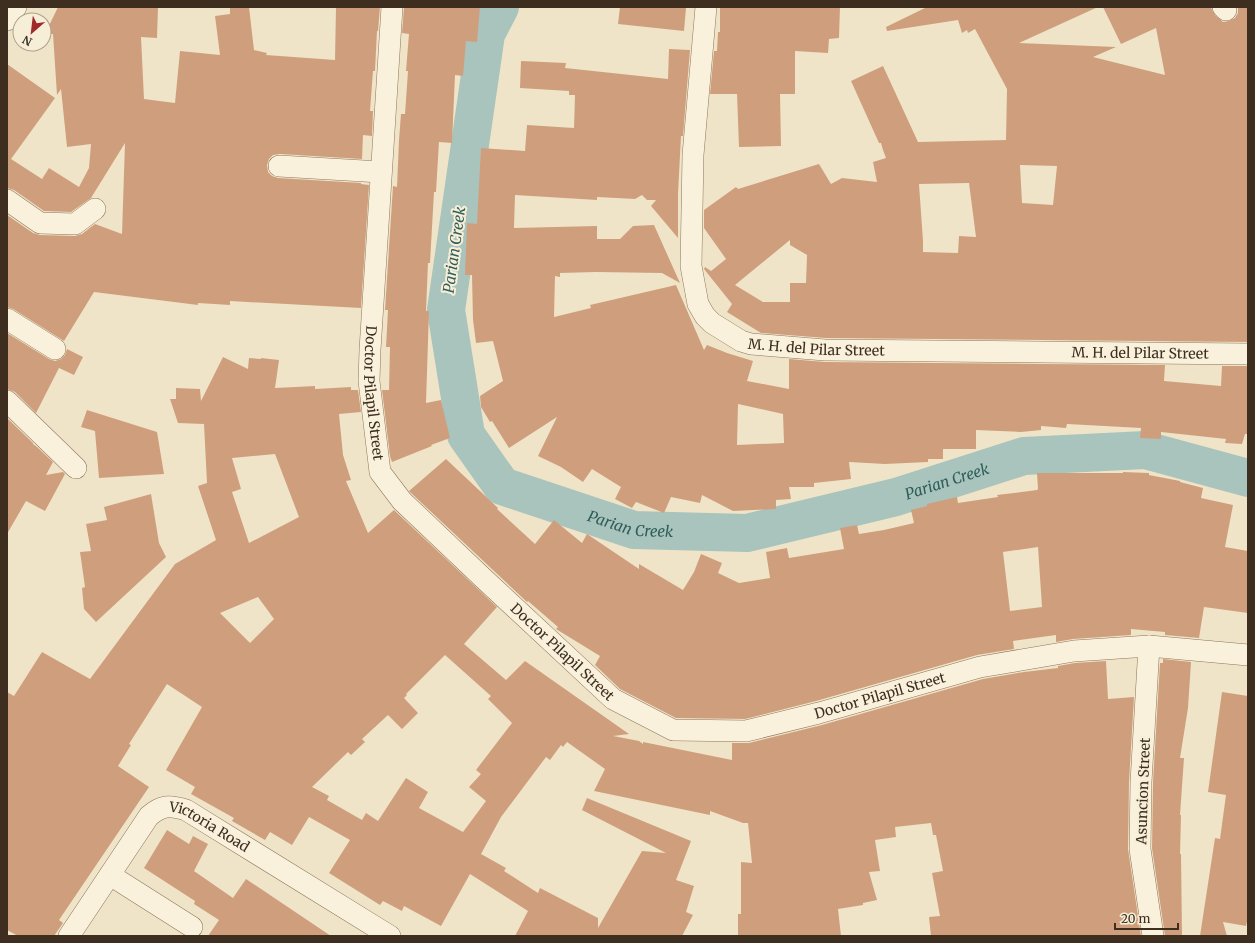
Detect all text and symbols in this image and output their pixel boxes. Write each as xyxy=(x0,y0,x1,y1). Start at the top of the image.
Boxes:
north arrow xyxy=(12,12,52,52)
text: N xyxy=(20,32,34,49)
water label: Parian Creek xyxy=(439,205,470,294)
street label: Doctor Pilapil Street xyxy=(360,325,388,462)
street label: M. H. del Pilar Street xyxy=(747,335,885,360)
street label: M. H. del Pilar Street xyxy=(1072,343,1209,363)
water label: Parian Creek xyxy=(902,458,992,503)
water label: Parian Creek xyxy=(585,506,674,541)
street label: Doctor Pilapil Street xyxy=(507,599,619,705)
street label: Doctor Pilapil Street xyxy=(812,668,948,723)
street label: Asuncion Street xyxy=(1132,737,1154,846)
street label: Victoria Road xyxy=(167,797,253,856)
scale bar xyxy=(1115,905,1178,931)
text: 20 m xyxy=(1121,911,1150,926)

